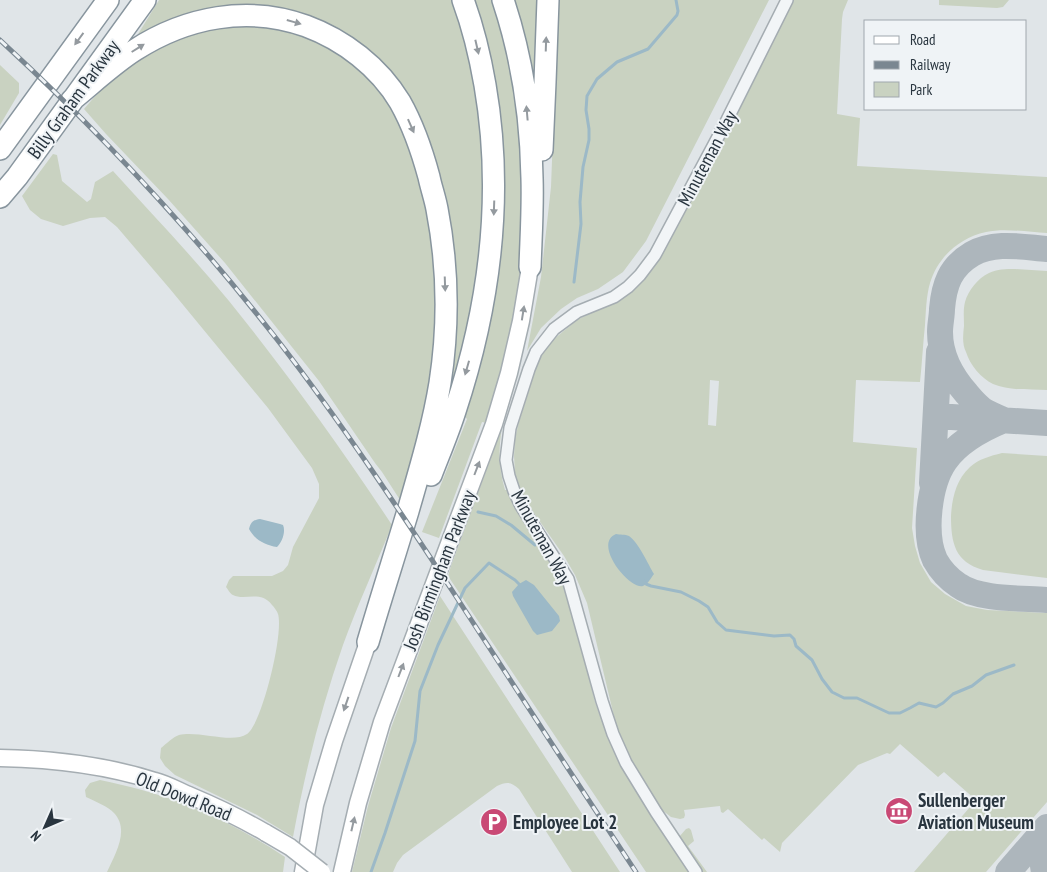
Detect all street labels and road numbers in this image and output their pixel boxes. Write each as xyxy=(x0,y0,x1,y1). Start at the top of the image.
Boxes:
street label: Billy Graham Parkway xyxy=(22,34,125,163)
street label: Minuteman Way xyxy=(672,105,743,210)
street label: Minuteman Way xyxy=(506,485,578,589)
street label: Josh Birmingham Parkway xyxy=(397,486,481,654)
street label: Old Dowd Road xyxy=(133,766,235,826)

